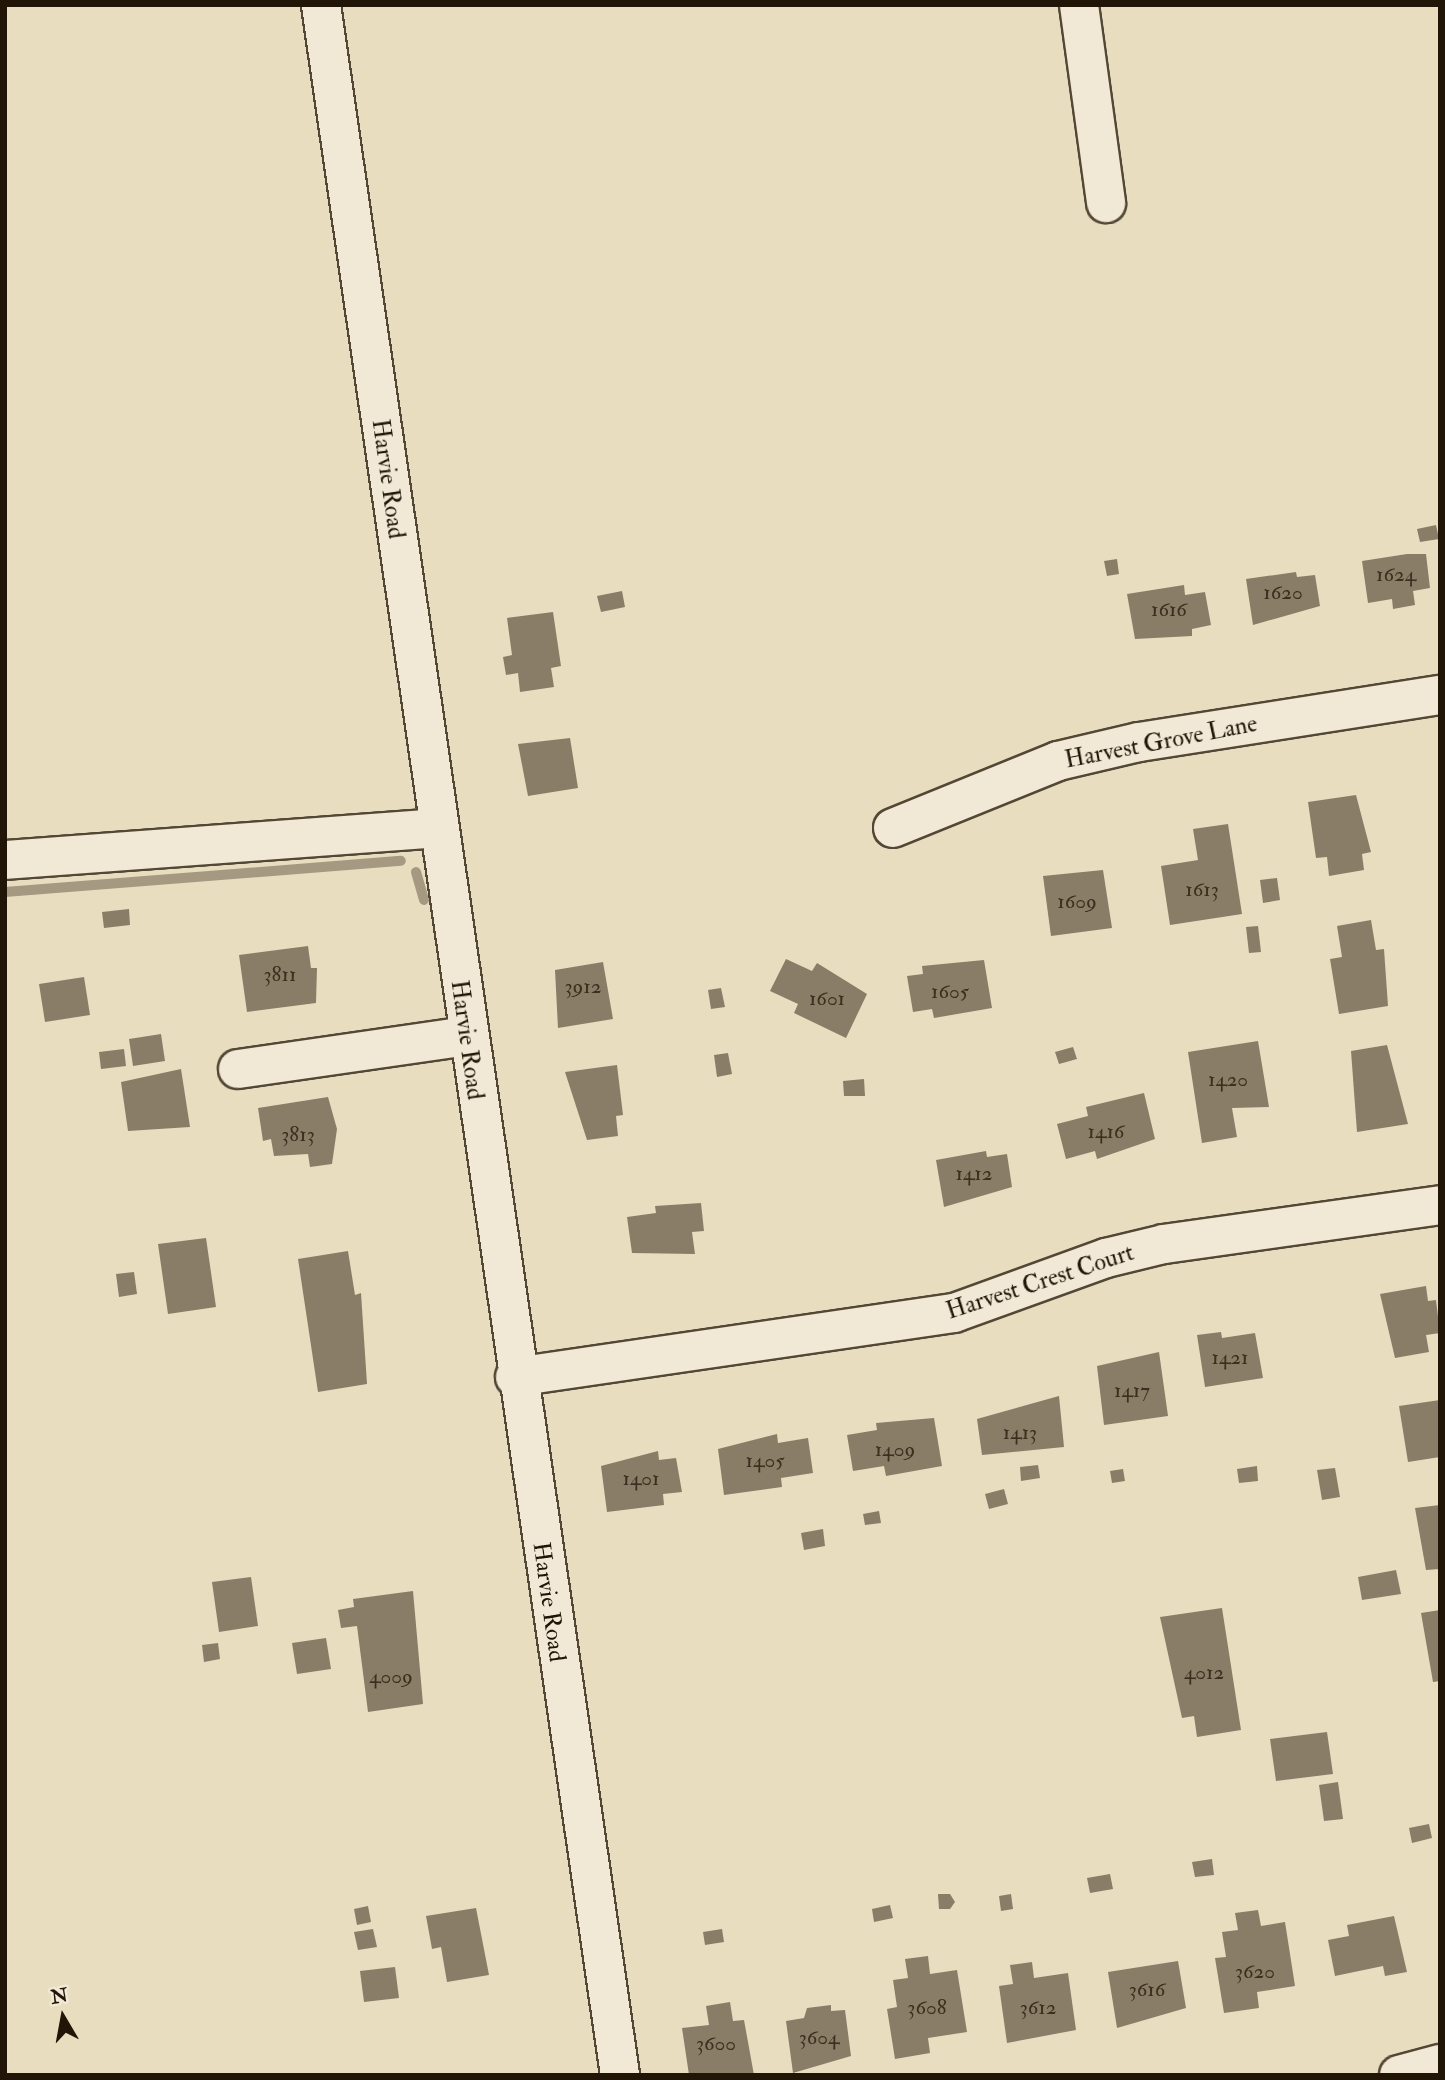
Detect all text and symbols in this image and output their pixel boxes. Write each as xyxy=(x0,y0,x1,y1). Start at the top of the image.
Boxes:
street label: Harvie Road xyxy=(365,417,411,541)
house number: 1624 xyxy=(1376,562,1416,588)
house number: 1620 xyxy=(1263,580,1303,606)
house number: 1616 xyxy=(1151,597,1187,623)
street label: Harvest Grove Lane xyxy=(1062,709,1260,775)
house number: 1613 xyxy=(1185,877,1219,903)
house number: 1609 xyxy=(1057,889,1097,915)
house number: 3811 xyxy=(264,962,296,988)
house number: 3912 xyxy=(565,974,601,1000)
street label: Harvie Road xyxy=(444,978,490,1102)
house number: 1605 xyxy=(931,979,969,1005)
house number: 1601 xyxy=(809,986,845,1012)
house number: 1420 xyxy=(1208,1067,1248,1093)
house number: 1416 xyxy=(1088,1119,1124,1145)
house number: 3813 xyxy=(281,1122,315,1148)
house number: 1412 xyxy=(956,1161,992,1187)
street label: Harvest Crest Court xyxy=(943,1238,1137,1326)
house number: 1421 xyxy=(1212,1345,1248,1371)
house number: 1417 xyxy=(1114,1378,1150,1404)
house number: 1413 xyxy=(1003,1420,1037,1446)
house number: 1409 xyxy=(875,1437,915,1463)
house number: 1405 xyxy=(746,1448,784,1474)
house number: 1401 xyxy=(623,1466,659,1492)
street label: Harvie Road xyxy=(526,1540,572,1664)
house number: 4012 xyxy=(1184,1660,1224,1686)
house number: 4009 xyxy=(369,1664,413,1690)
house number: 3620 xyxy=(1235,1959,1275,1985)
house number: 3616 xyxy=(1129,1977,1165,2003)
north arrow xyxy=(28,1982,98,2052)
text: N xyxy=(49,1983,70,2010)
house number: 3608 xyxy=(907,1995,947,2021)
house number: 3612 xyxy=(1020,1995,1056,2021)
house number: 3604 xyxy=(799,2025,839,2051)
house number: 3600 xyxy=(696,2031,736,2057)

